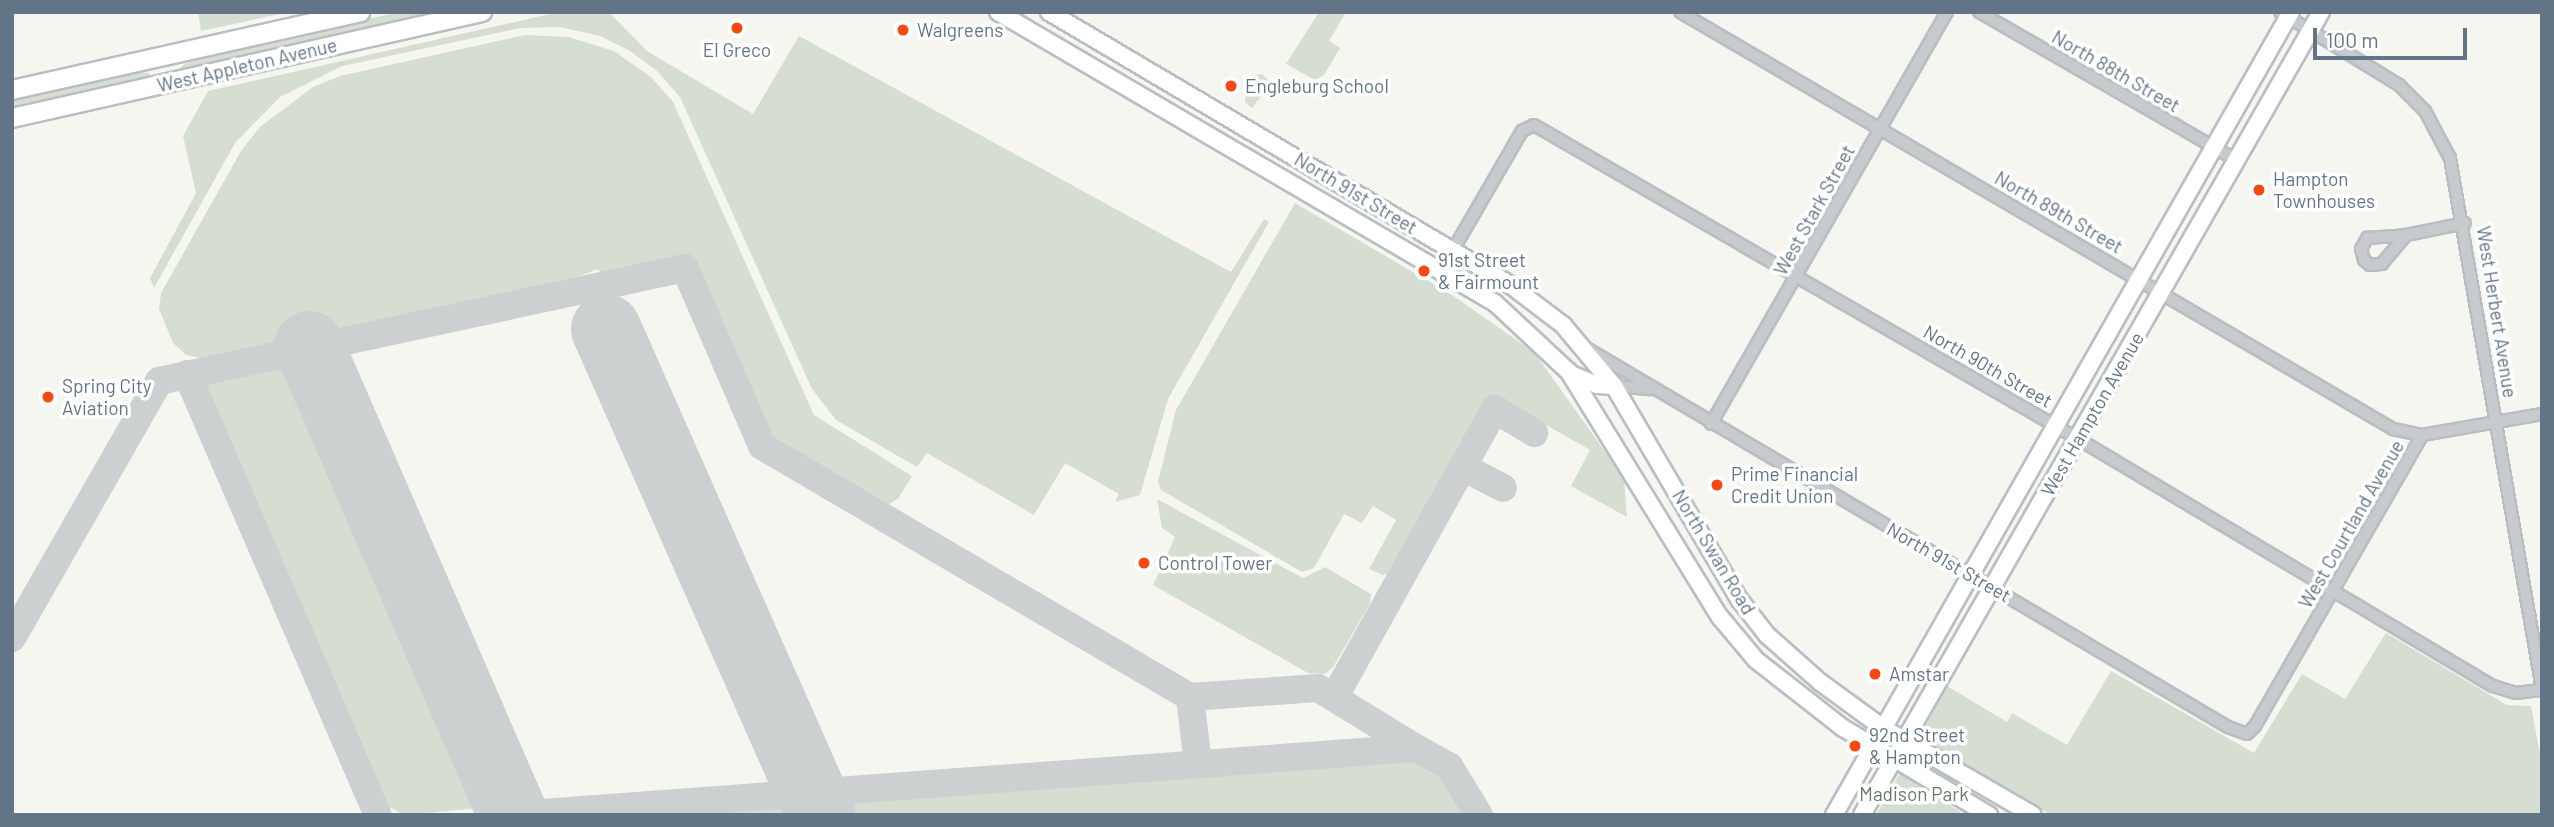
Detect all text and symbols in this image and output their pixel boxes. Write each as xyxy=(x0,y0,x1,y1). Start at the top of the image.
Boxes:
scale bar xyxy=(2316,14,2470,58)
place label: Walgreens xyxy=(917,19,1003,41)
marker: El Greco xyxy=(729,20,745,36)
marker: Walgreens xyxy=(895,22,911,38)
street label: North 88th Street xyxy=(2048,25,2184,117)
text: 100 m xyxy=(2326,27,2379,52)
street label: West Appleton Avenue xyxy=(155,33,339,97)
place label: El Greco xyxy=(703,39,771,61)
place label: Engleburg School xyxy=(1245,75,1389,97)
marker: Engleburg School xyxy=(1223,78,1239,94)
street label: West Stark Street xyxy=(1769,141,1859,279)
street label: North 91st Street xyxy=(1290,147,1422,239)
street label: North 89th Street xyxy=(1991,166,2127,258)
place label: Hampton Townhouses xyxy=(2273,168,2375,212)
marker: Hampton Townhouses xyxy=(2251,182,2267,198)
street label: West Herbert Avenue xyxy=(2472,224,2522,400)
place label: 91st Street & Fairmount xyxy=(1438,249,1539,293)
marker: 91st Street & Fairmount xyxy=(1416,263,1432,279)
street label: North 90th Street xyxy=(1920,320,2056,412)
street label: West Hampton Avenue xyxy=(2036,328,2148,500)
place label: Spring City Aviation xyxy=(62,375,152,419)
marker: Spring City Aviation xyxy=(40,389,56,405)
street label: West Courtland Avenue xyxy=(2294,436,2408,612)
place label: Prime Financial Credit Union xyxy=(1731,463,1858,507)
marker: Prime Financial Credit Union xyxy=(1709,477,1725,493)
street label: North Swan Road xyxy=(1668,485,1760,619)
street label: North 91st Street xyxy=(1883,517,2015,607)
place label: Control Tower xyxy=(1158,552,1272,574)
marker: Control Tower xyxy=(1136,555,1152,571)
place label: Amstar xyxy=(1889,663,1949,685)
marker: Amstar xyxy=(1867,666,1883,682)
place label: 92nd Street & Hampton xyxy=(1869,724,1965,768)
marker: 92nd Street & Hampton xyxy=(1847,738,1863,754)
park label: Madison Park xyxy=(1859,783,1969,805)

